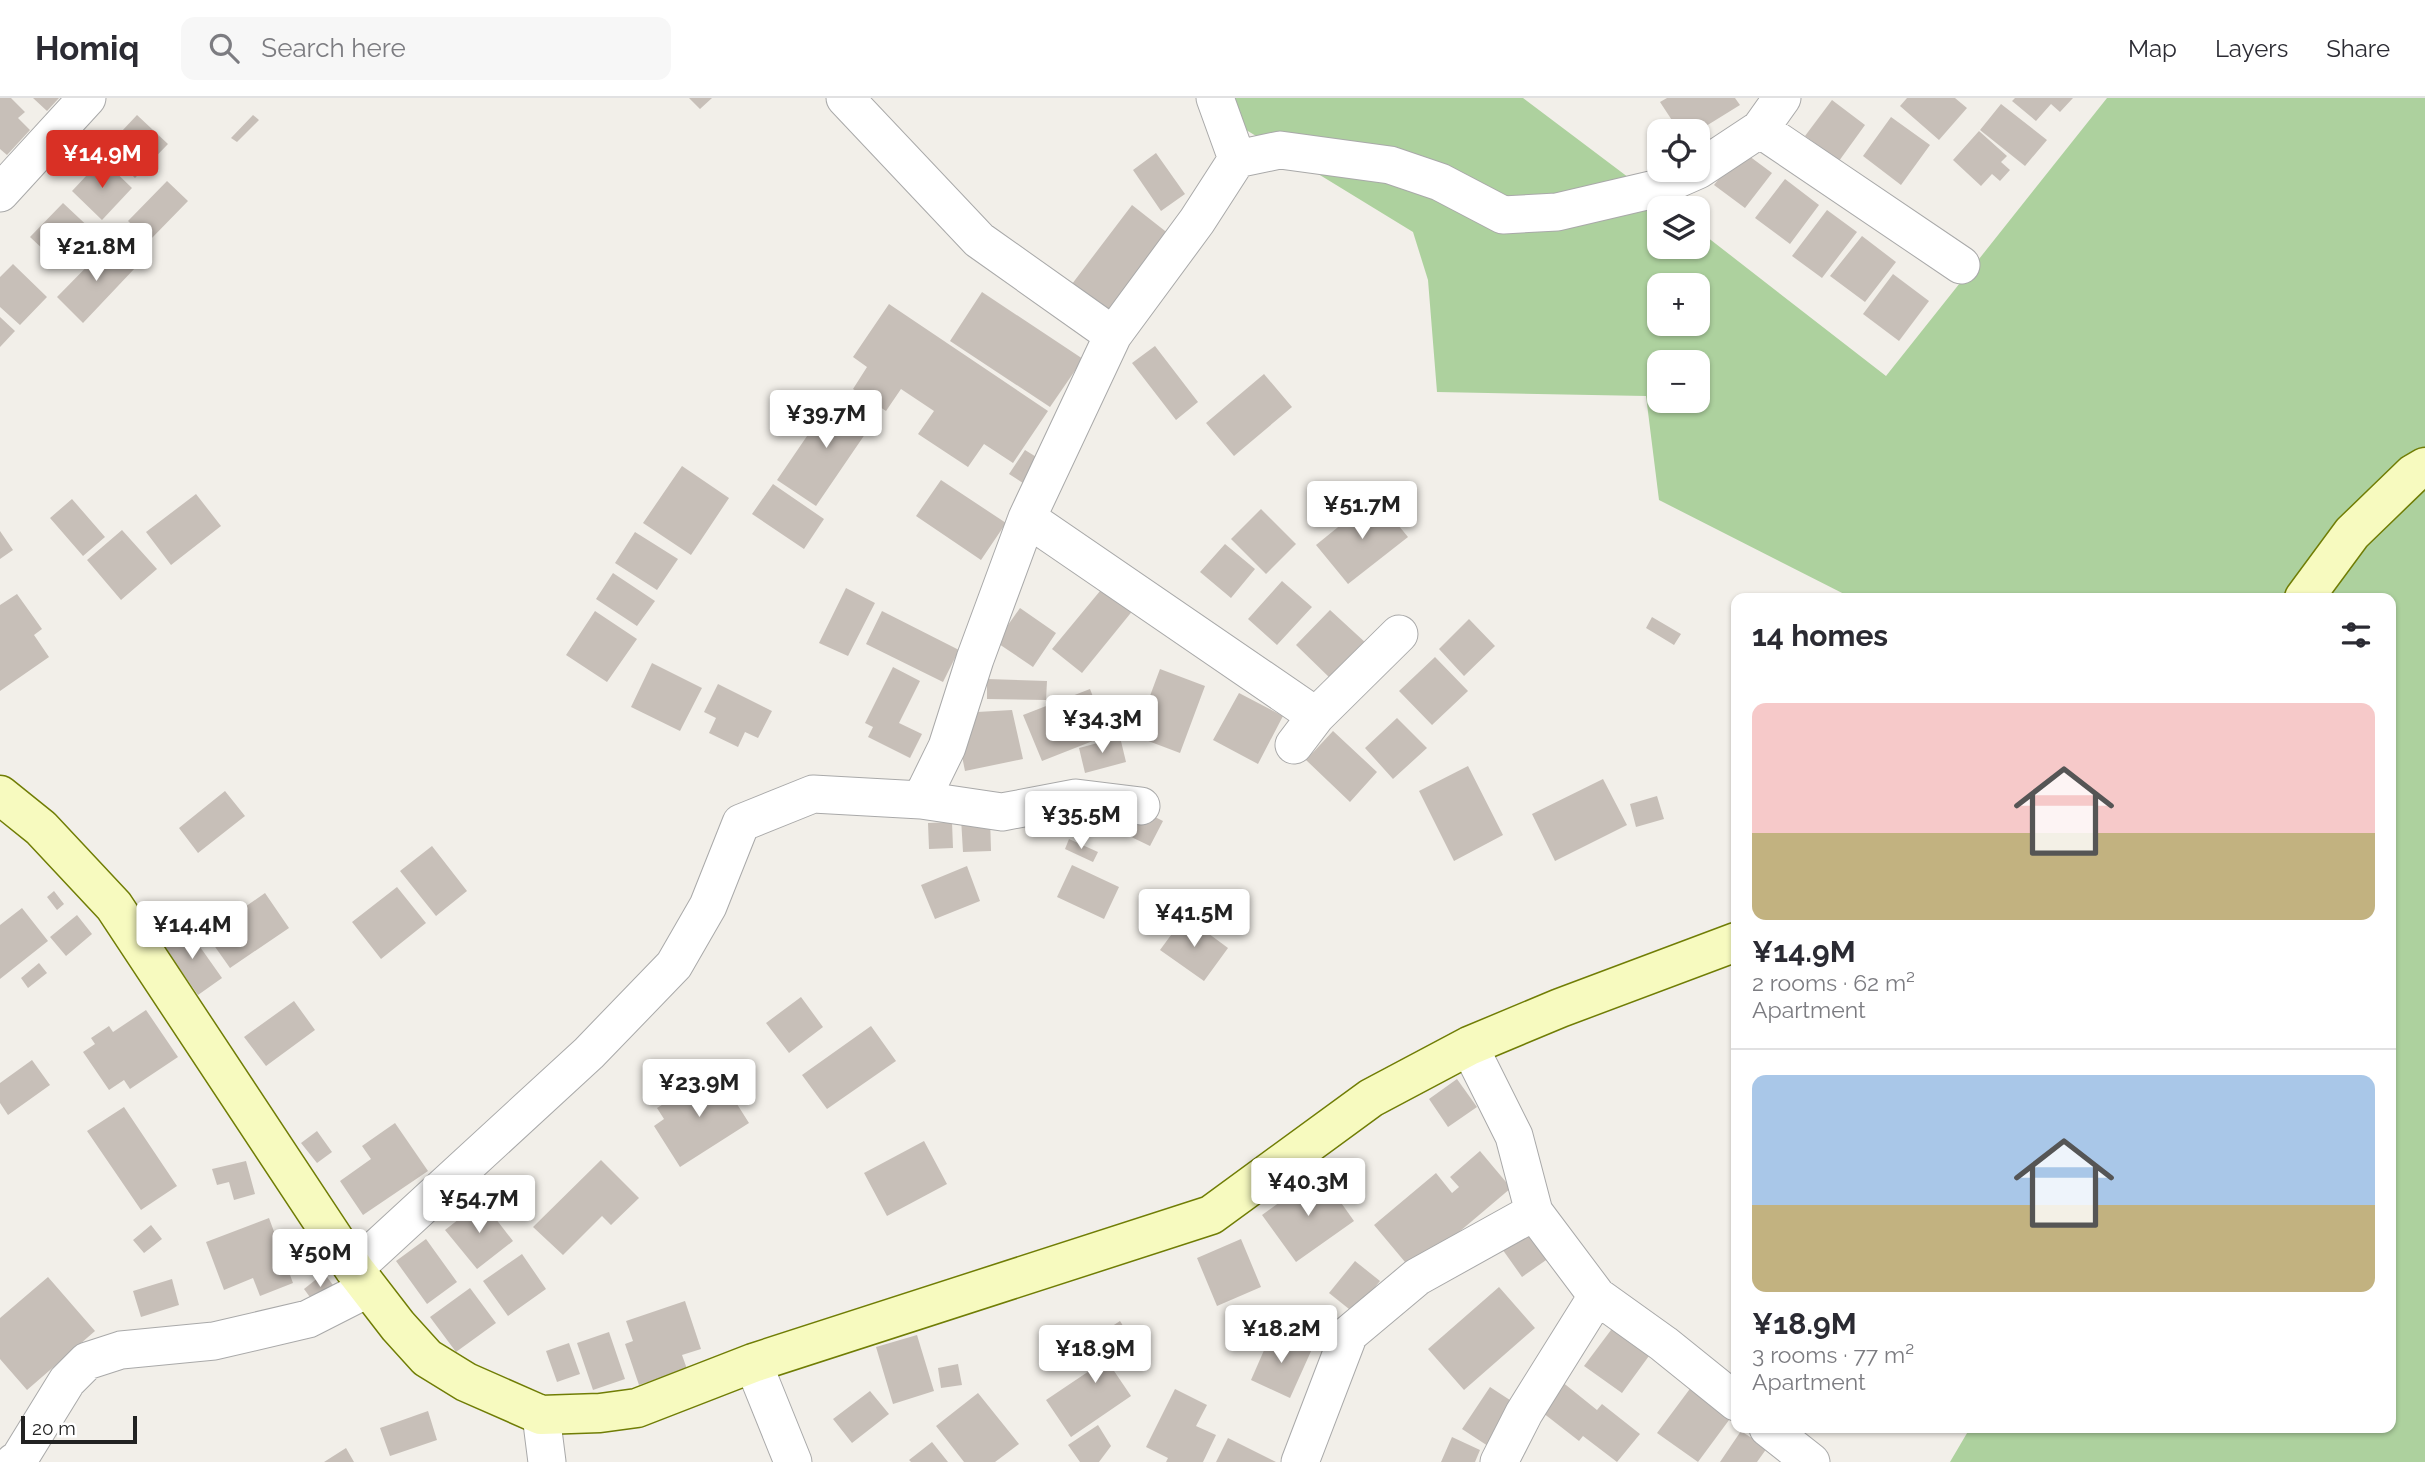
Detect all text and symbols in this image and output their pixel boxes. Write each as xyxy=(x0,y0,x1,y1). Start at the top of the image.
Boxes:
search box xyxy=(181,17,671,80)
text: Homiq xyxy=(35,29,139,68)
icon: search xyxy=(205,29,243,67)
text: Search here xyxy=(261,33,406,63)
text: Map xyxy=(2128,34,2177,63)
text: Layers xyxy=(2215,34,2288,63)
text: Share xyxy=(2326,34,2390,63)
map controls xyxy=(1647,119,1710,413)
button: locate xyxy=(1647,119,1710,182)
pin: ¥14.9M xyxy=(45,130,159,190)
text: ¥14.9M xyxy=(62,139,142,166)
button: layers xyxy=(1647,196,1710,259)
pin: ¥21.8M xyxy=(39,223,153,283)
text: ¥21.8M xyxy=(56,232,136,259)
button: + xyxy=(1647,273,1710,336)
button: − xyxy=(1647,350,1710,413)
pin: ¥39.7M xyxy=(769,390,883,450)
text: ¥39.7M xyxy=(786,399,866,426)
pin: ¥51.7M xyxy=(1305,482,1419,541)
text: ¥51.7M xyxy=(1323,490,1401,517)
icon: filters xyxy=(2337,616,2375,654)
text: 14 homes xyxy=(1752,618,1888,653)
pin: ¥34.3M xyxy=(1045,696,1159,755)
text: ¥34.3M xyxy=(1062,704,1142,731)
icon: home xyxy=(2001,748,2127,874)
pin: ¥35.5M xyxy=(1024,792,1138,851)
text: ¥35.5M xyxy=(1041,800,1121,827)
pin: ¥41.5M xyxy=(1137,890,1251,949)
text: ¥41.5M xyxy=(1155,898,1233,925)
pin: ¥14.4M xyxy=(135,902,249,961)
text: ¥14.4M xyxy=(152,910,232,937)
text: ¥14.9M xyxy=(1752,934,1856,969)
text: 2 rooms · 62 m² xyxy=(1752,969,1915,996)
text: Apartment xyxy=(1752,996,1866,1023)
pin: ¥23.9M xyxy=(642,1060,756,1119)
text: ¥23.9M xyxy=(659,1068,739,1095)
icon: home xyxy=(2001,1120,2127,1246)
pin: ¥40.3M xyxy=(1251,1158,1365,1218)
text: ¥40.3M xyxy=(1267,1167,1349,1194)
pin: ¥54.7M xyxy=(422,1176,536,1235)
text: ¥54.7M xyxy=(439,1184,519,1211)
pin: ¥50M xyxy=(279,1230,361,1289)
text: ¥50M xyxy=(288,1238,352,1265)
pin: ¥18.2M xyxy=(1224,1306,1338,1365)
text: ¥18.9M xyxy=(1752,1306,1857,1341)
text: ¥18.2M xyxy=(1241,1314,1321,1341)
pin: ¥18.9M xyxy=(1038,1326,1152,1385)
text: ¥18.9M xyxy=(1055,1334,1135,1361)
text: 3 rooms · 77 m² xyxy=(1752,1341,1914,1368)
text: Apartment xyxy=(1752,1368,1866,1395)
scale bar xyxy=(21,1413,136,1445)
text: 20 m xyxy=(32,1417,76,1439)

